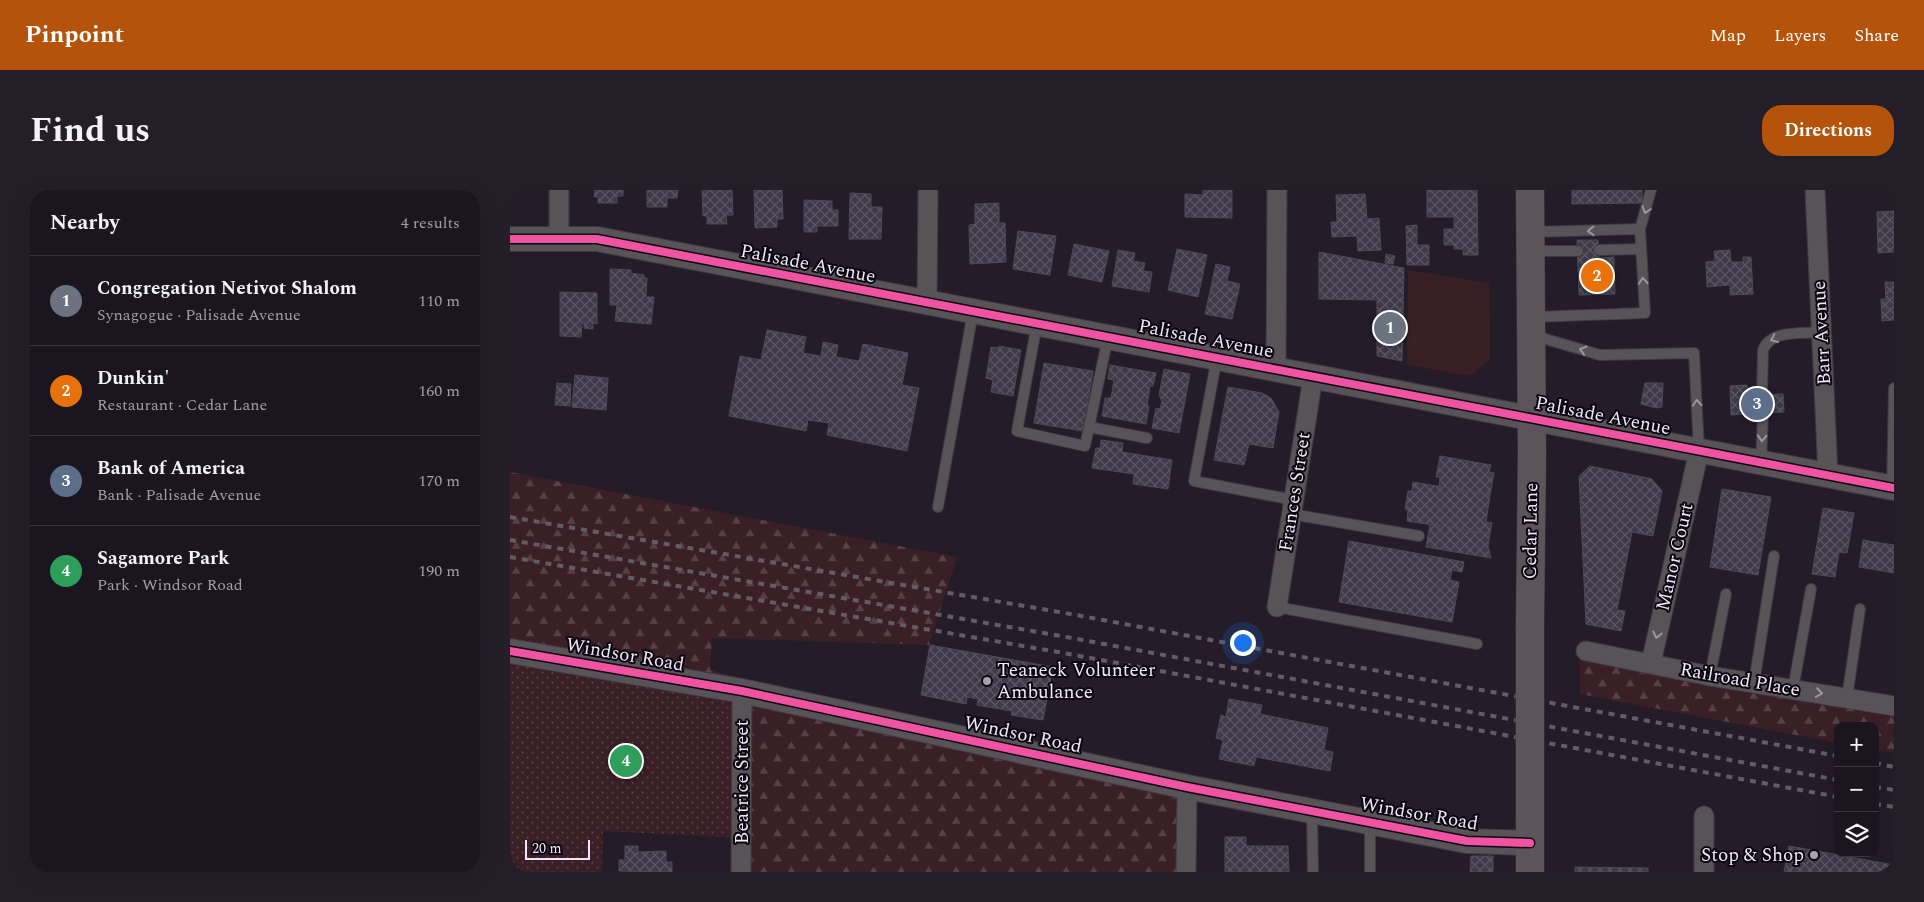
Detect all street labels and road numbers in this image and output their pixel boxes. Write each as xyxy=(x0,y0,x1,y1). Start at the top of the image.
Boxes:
street label: Palisade Avenue xyxy=(738,237,878,291)
street label: Barr Avenue xyxy=(1805,280,1839,386)
street label: Palisade Avenue xyxy=(1136,312,1276,366)
street label: Palisade Avenue xyxy=(1533,389,1673,443)
street label: Frances Street xyxy=(1271,430,1319,554)
street label: Cedar Lane xyxy=(1516,482,1546,580)
street label: Manor Court xyxy=(1648,500,1702,614)
street label: Windsor Road xyxy=(564,630,686,680)
street label: Railroad Place xyxy=(1678,655,1802,705)
street label: Windsor Road xyxy=(961,708,1085,762)
street label: Beatrice Street xyxy=(728,719,757,844)
street label: Windsor Road xyxy=(1358,789,1480,839)

